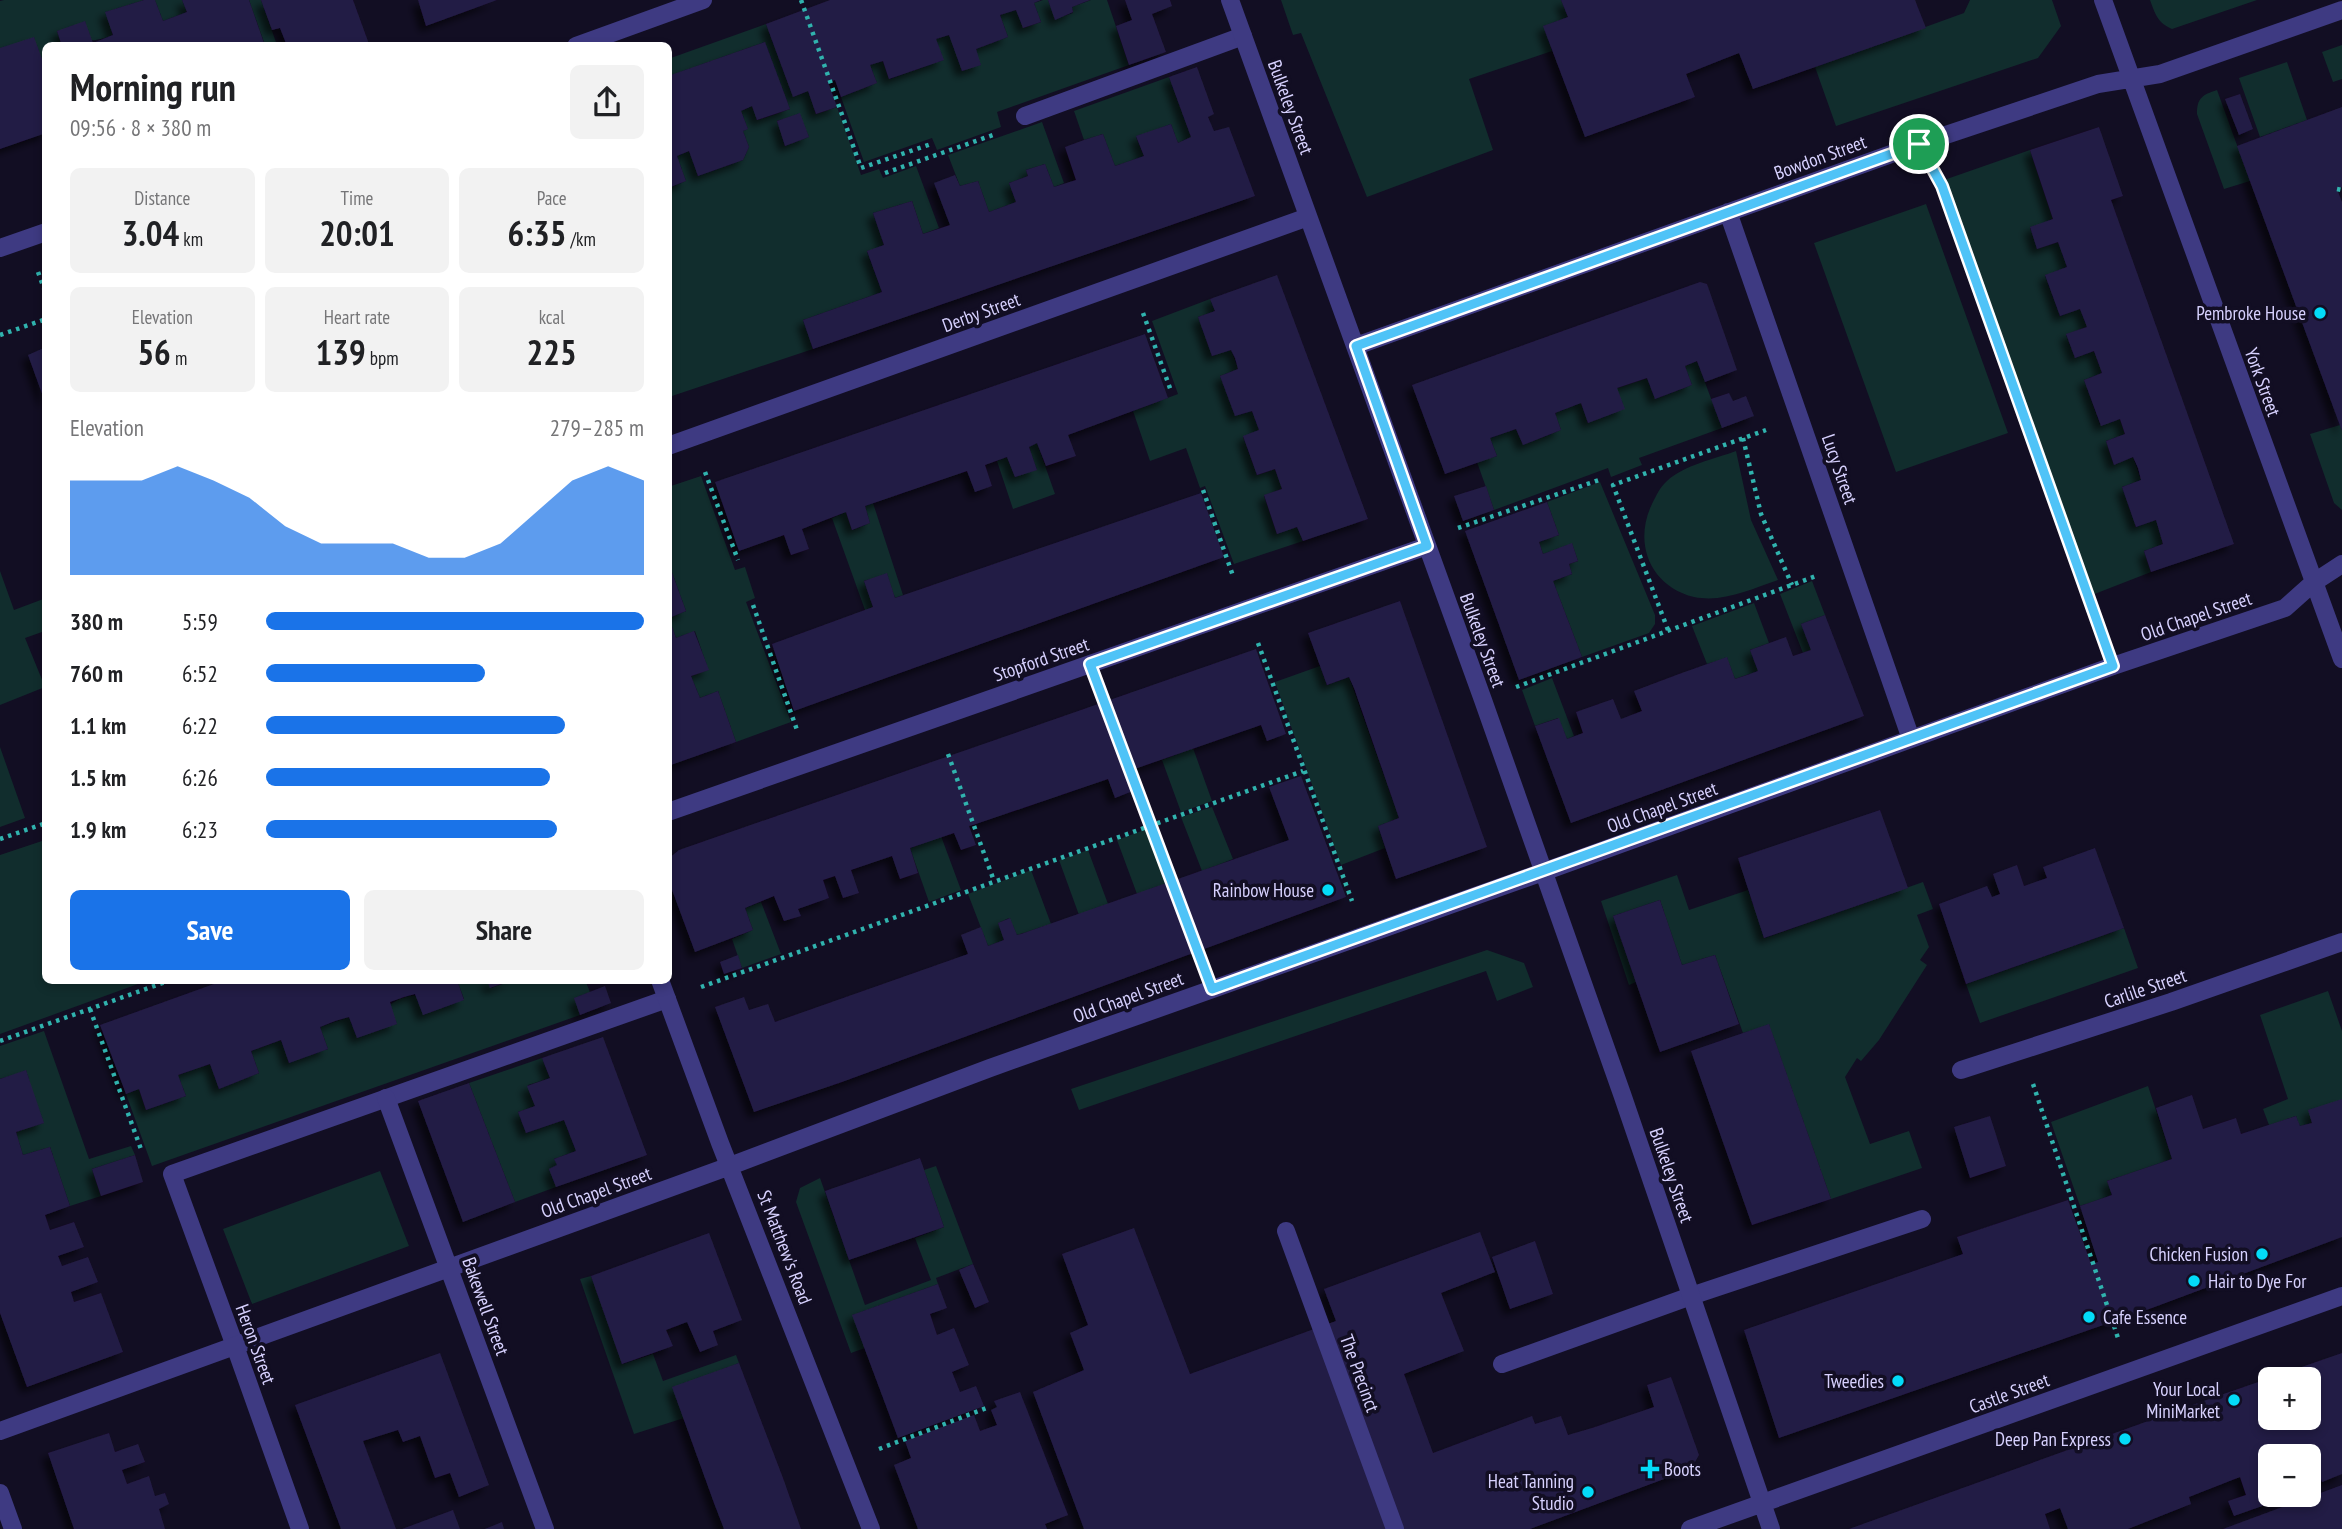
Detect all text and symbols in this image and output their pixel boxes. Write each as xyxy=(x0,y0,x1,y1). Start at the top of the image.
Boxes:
street label: Bulkeley Street xyxy=(1263,57,1319,158)
text: Morning run xyxy=(70,62,236,111)
button: share xyxy=(570,65,644,139)
text: 09:56 · 8 × 380 m xyxy=(70,113,211,142)
pin xyxy=(1889,114,1949,174)
icon: arrive xyxy=(1900,125,1938,163)
street label: Bowdon Street xyxy=(1771,129,1870,185)
text: Distance xyxy=(134,186,190,210)
text: Time xyxy=(341,186,373,210)
text: Pace xyxy=(537,186,567,210)
text: 3.04 xyxy=(122,210,179,256)
text: 20:01 xyxy=(319,210,395,256)
text: 6:35 xyxy=(507,210,566,256)
text: km xyxy=(179,227,203,251)
text: /km xyxy=(566,227,596,251)
street label: Derby Street xyxy=(939,287,1024,337)
place label: Pembroke House xyxy=(2196,301,2306,325)
text: Elevation xyxy=(132,305,193,329)
text: Heart rate xyxy=(324,305,390,329)
text: kcal xyxy=(539,305,565,329)
marker: Pembroke House xyxy=(2312,305,2328,321)
text: 56 xyxy=(137,329,171,375)
text: 139 xyxy=(315,329,366,375)
text: 225 xyxy=(527,329,577,375)
street label: York Street xyxy=(2240,345,2287,420)
text: m xyxy=(171,346,187,370)
text: bpm xyxy=(366,346,399,370)
text: Elevation xyxy=(70,413,144,442)
text: 279–285 m xyxy=(550,413,644,442)
street label: Lucy Street xyxy=(1817,431,1863,508)
street label: Old Chapel Street xyxy=(2137,586,2255,646)
street label: Bulkeley Street xyxy=(1455,590,1511,691)
text: 380 m xyxy=(70,607,123,636)
text: 5:59 xyxy=(182,607,218,636)
street label: Stopford Street xyxy=(990,631,1093,686)
text: 760 m xyxy=(70,659,123,688)
text: 6:52 xyxy=(182,659,218,688)
text: 1.1 km xyxy=(70,711,126,740)
text: 6:22 xyxy=(182,711,218,740)
text: 1.5 km xyxy=(70,763,126,792)
text: 6:26 xyxy=(182,763,218,792)
street label: Old Chapel Street xyxy=(1604,776,1721,838)
text: 1.9 km xyxy=(70,815,126,844)
text: 6:23 xyxy=(182,815,218,844)
place label: Rainbow House xyxy=(1213,878,1314,902)
marker: Rainbow House xyxy=(1320,882,1336,898)
button: Save xyxy=(70,890,350,970)
button: Share xyxy=(364,890,644,970)
street label: Carlile Street xyxy=(2101,962,2190,1013)
street label: Old Chapel Street xyxy=(1070,966,1187,1028)
street label: Bulkeley Street xyxy=(1645,1124,1700,1226)
street label: Old Chapel Street xyxy=(538,1161,655,1223)
street label: St Matthew's Road xyxy=(752,1187,818,1307)
place label: Chicken Fusion xyxy=(2149,1242,2248,1266)
marker: Chicken Fusion xyxy=(2254,1246,2270,1262)
street label: Bakewell Street xyxy=(457,1254,515,1359)
place label: Hair to Dye For xyxy=(2208,1269,2307,1293)
marker: Hair to Dye For xyxy=(2186,1273,2202,1289)
street label: Heron Street xyxy=(231,1301,282,1388)
place label: Cafe Essence xyxy=(2103,1305,2187,1329)
marker: Cafe Essence xyxy=(2081,1309,2097,1325)
street label: The Precinct xyxy=(1335,1331,1385,1416)
street label: Castle Street xyxy=(1966,1367,2053,1419)
map controls xyxy=(2258,1367,2321,1507)
button: + xyxy=(2258,1367,2321,1430)
place label: Tweedies xyxy=(1824,1369,1884,1393)
marker: Tweedies xyxy=(1890,1373,1906,1389)
place label: Your Local MiniMarket xyxy=(2146,1377,2221,1423)
marker: Your Local MiniMarket xyxy=(2226,1392,2242,1408)
place label: Deep Pan Express xyxy=(1995,1427,2111,1451)
marker: Deep Pan Express xyxy=(2117,1431,2133,1447)
button: − xyxy=(2258,1444,2321,1507)
place label: Boots xyxy=(1664,1457,1701,1481)
marker: Boots xyxy=(1642,1461,1658,1477)
place label: Heat Tanning Studio xyxy=(1488,1469,1574,1515)
marker: Heat Tanning Studio xyxy=(1580,1484,1596,1500)

